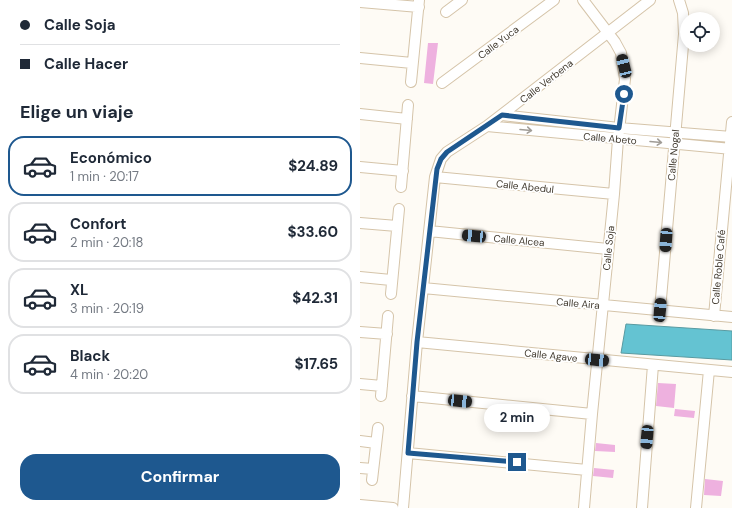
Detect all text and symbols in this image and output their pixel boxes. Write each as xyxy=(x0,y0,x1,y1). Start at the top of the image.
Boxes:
map controls xyxy=(680,12,720,52)
button: locate xyxy=(680,12,720,52)
text: Calle Soja xyxy=(44,15,116,35)
street label: Calle Yuca xyxy=(475,23,521,62)
car xyxy=(615,53,633,79)
text: Calle Hacer xyxy=(44,54,128,74)
street label: Calle Verbena xyxy=(517,57,576,106)
route start xyxy=(615,85,633,103)
text: Elige un viaje xyxy=(20,100,134,124)
one-way arrow xyxy=(519,126,532,134)
street label: Calle Nogal xyxy=(665,129,682,181)
street label: Calle Abeto xyxy=(583,130,637,147)
one-way arrow xyxy=(649,138,662,145)
icon: car xyxy=(22,148,58,184)
text: Económico xyxy=(70,148,152,168)
text: $24.89 xyxy=(288,156,338,176)
text: 1 min · 20:17 xyxy=(70,168,139,185)
street label: Calle Abedul xyxy=(495,177,555,196)
icon: car xyxy=(22,214,58,250)
text: Confort xyxy=(70,214,127,234)
text: $33.60 xyxy=(287,222,338,242)
street label: Calle Soja xyxy=(600,225,617,271)
car xyxy=(659,228,673,252)
car xyxy=(462,229,486,243)
street label: Calle Roble Café xyxy=(709,229,728,305)
street label: Calle Alcea xyxy=(493,232,545,249)
text: 2 min · 20:18 xyxy=(70,234,143,251)
icon: car xyxy=(22,280,58,316)
text: XL xyxy=(70,280,88,300)
text: $42.31 xyxy=(292,288,338,308)
street label: Calle Aira xyxy=(556,295,600,312)
car xyxy=(653,298,667,322)
text: 3 min · 20:19 xyxy=(70,300,144,317)
icon: car xyxy=(22,346,58,382)
text: Black xyxy=(70,346,110,366)
street label: Calle Agave xyxy=(524,346,579,365)
car xyxy=(584,353,610,367)
text: $17.65 xyxy=(294,354,338,374)
text: 4 min · 20:20 xyxy=(70,366,148,383)
car xyxy=(447,394,473,408)
callout: 2 min xyxy=(484,404,550,432)
text: 2 min xyxy=(500,409,534,426)
car xyxy=(640,425,654,449)
route end xyxy=(508,453,526,471)
button: Confirmar xyxy=(20,454,340,500)

